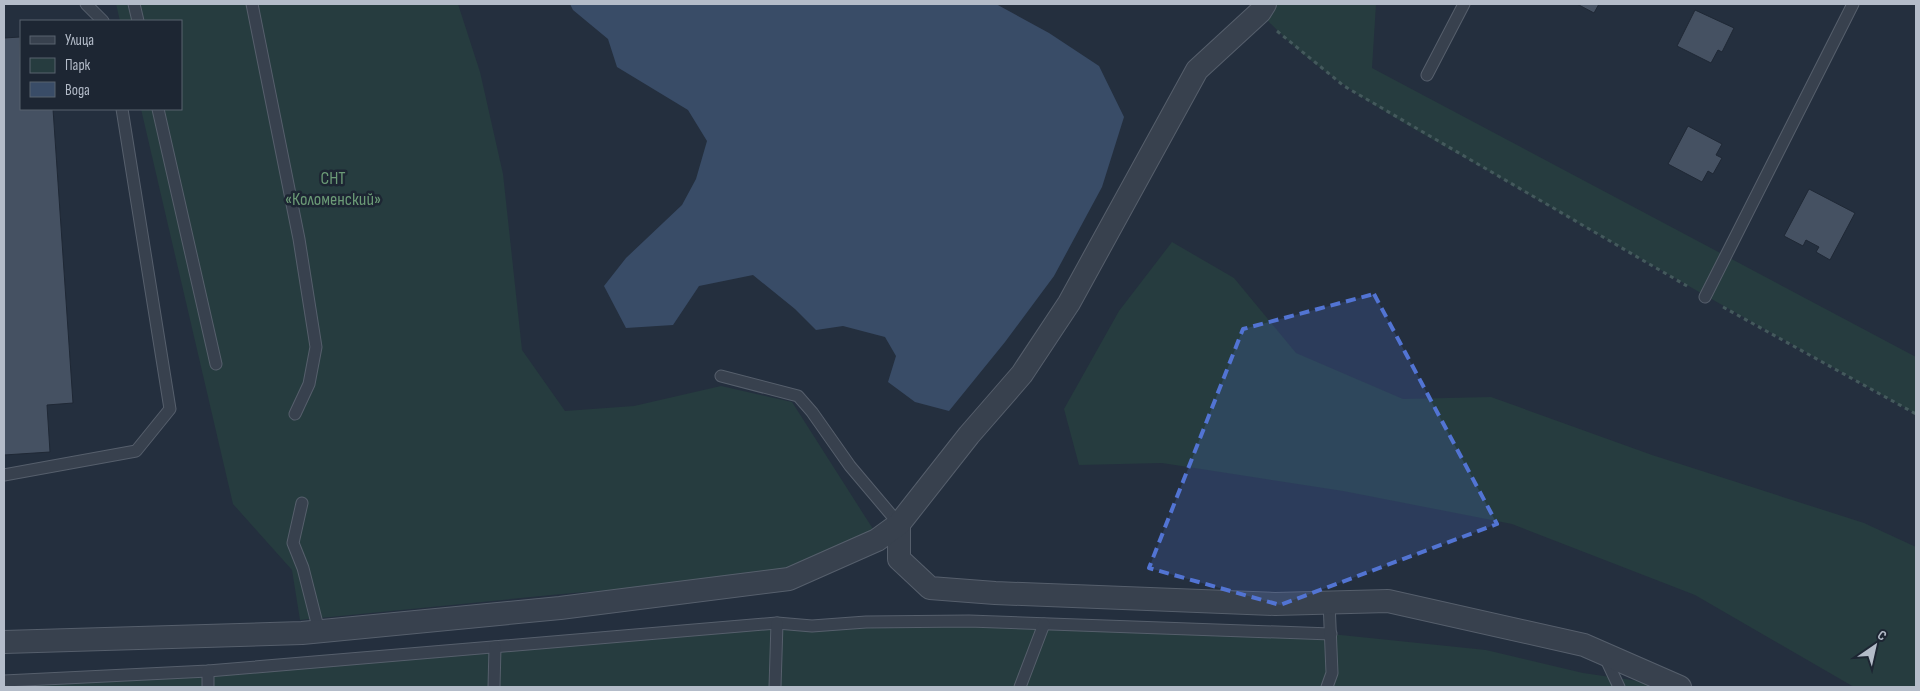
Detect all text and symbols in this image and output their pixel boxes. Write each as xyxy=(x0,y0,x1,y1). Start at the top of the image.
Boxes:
legend xyxy=(20,20,182,110)
text: Улица xyxy=(65,31,94,50)
text: Парк xyxy=(65,56,91,75)
text: Вода xyxy=(65,81,90,100)
park label: СНТ «Коломенский» xyxy=(285,168,381,210)
north arrow xyxy=(1850,621,1900,671)
text: С xyxy=(1874,627,1890,645)

